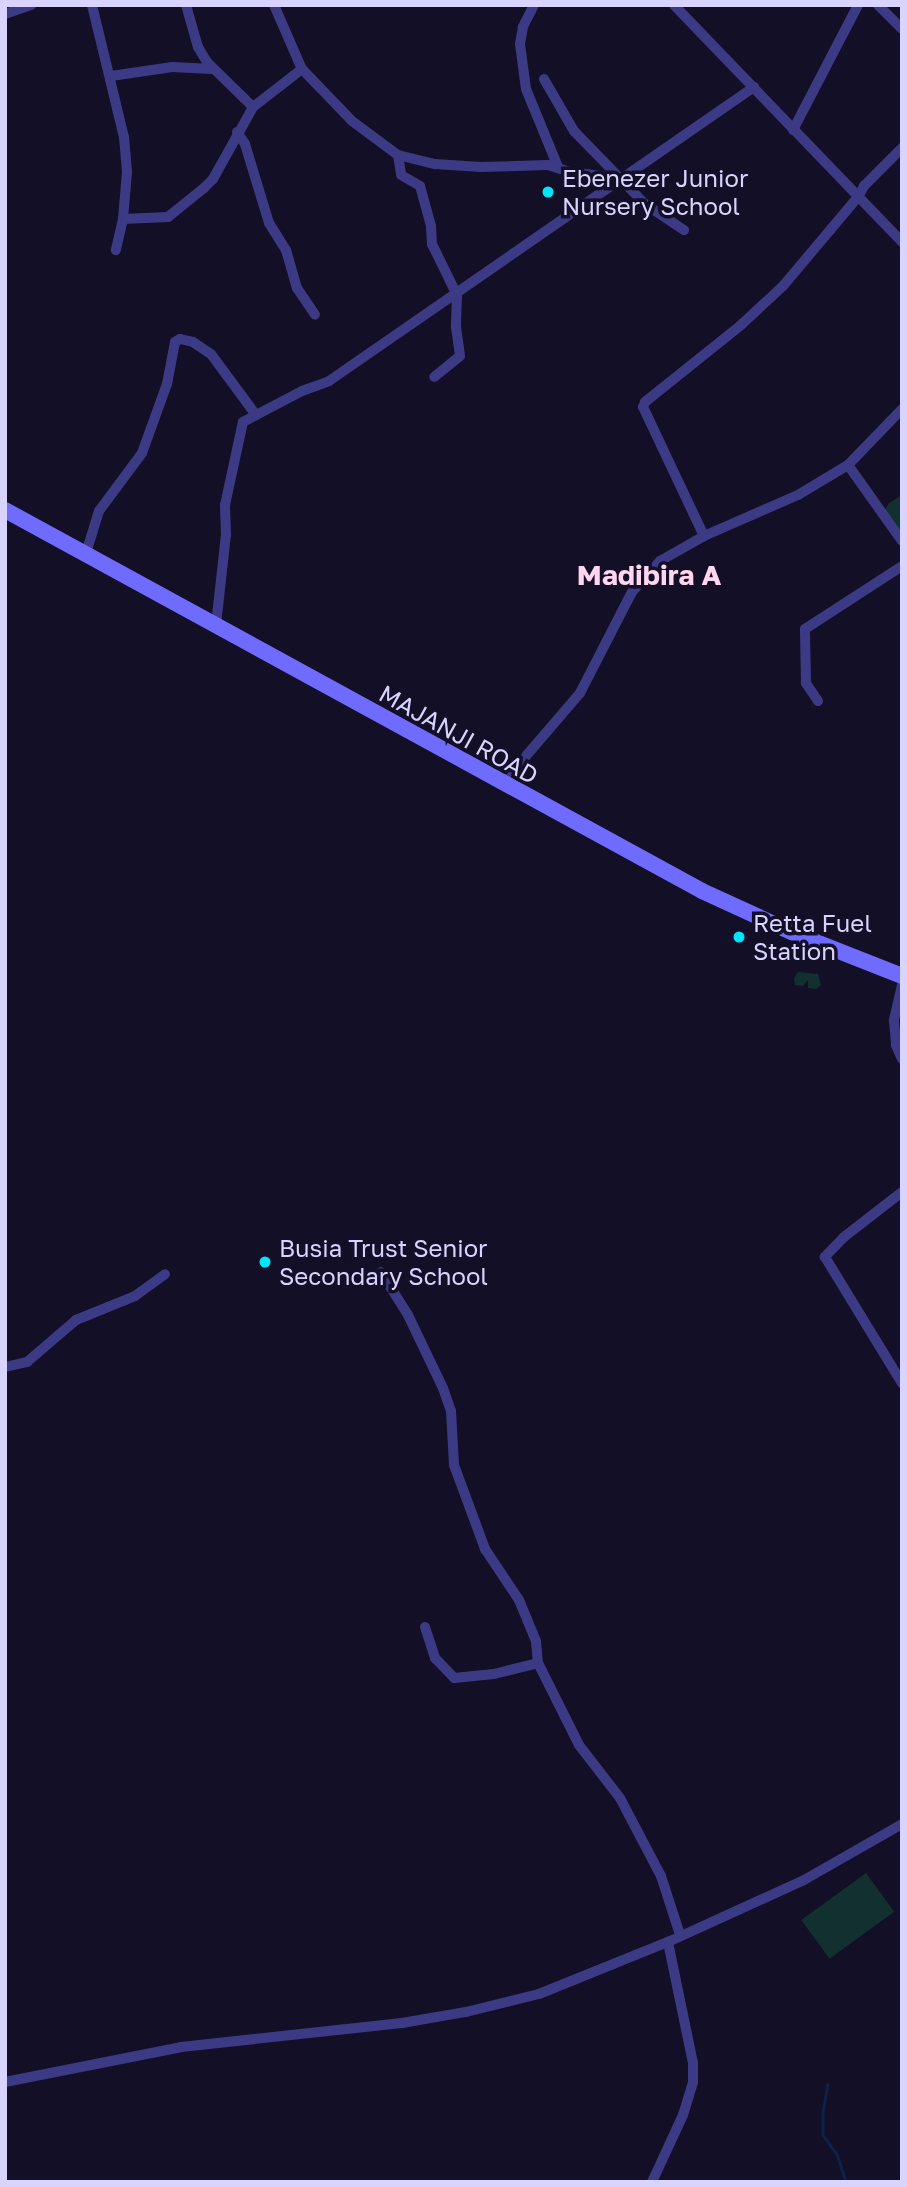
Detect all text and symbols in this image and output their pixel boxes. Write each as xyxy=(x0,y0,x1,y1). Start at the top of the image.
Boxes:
place label: Ebenezer Junior Nursery School xyxy=(562,164,748,220)
marker: Ebenezer Junior Nursery School xyxy=(540,184,556,200)
district label: Madibira A xyxy=(577,558,721,592)
street label: MAJANJI ROAD xyxy=(375,678,543,790)
place label: Retta Fuel Station xyxy=(753,909,872,965)
marker: Retta Fuel Station xyxy=(731,929,747,945)
place label: Busia Trust Senior Secondary School xyxy=(279,1234,488,1290)
marker: Busia Trust Senior Secondary School xyxy=(257,1254,273,1270)

